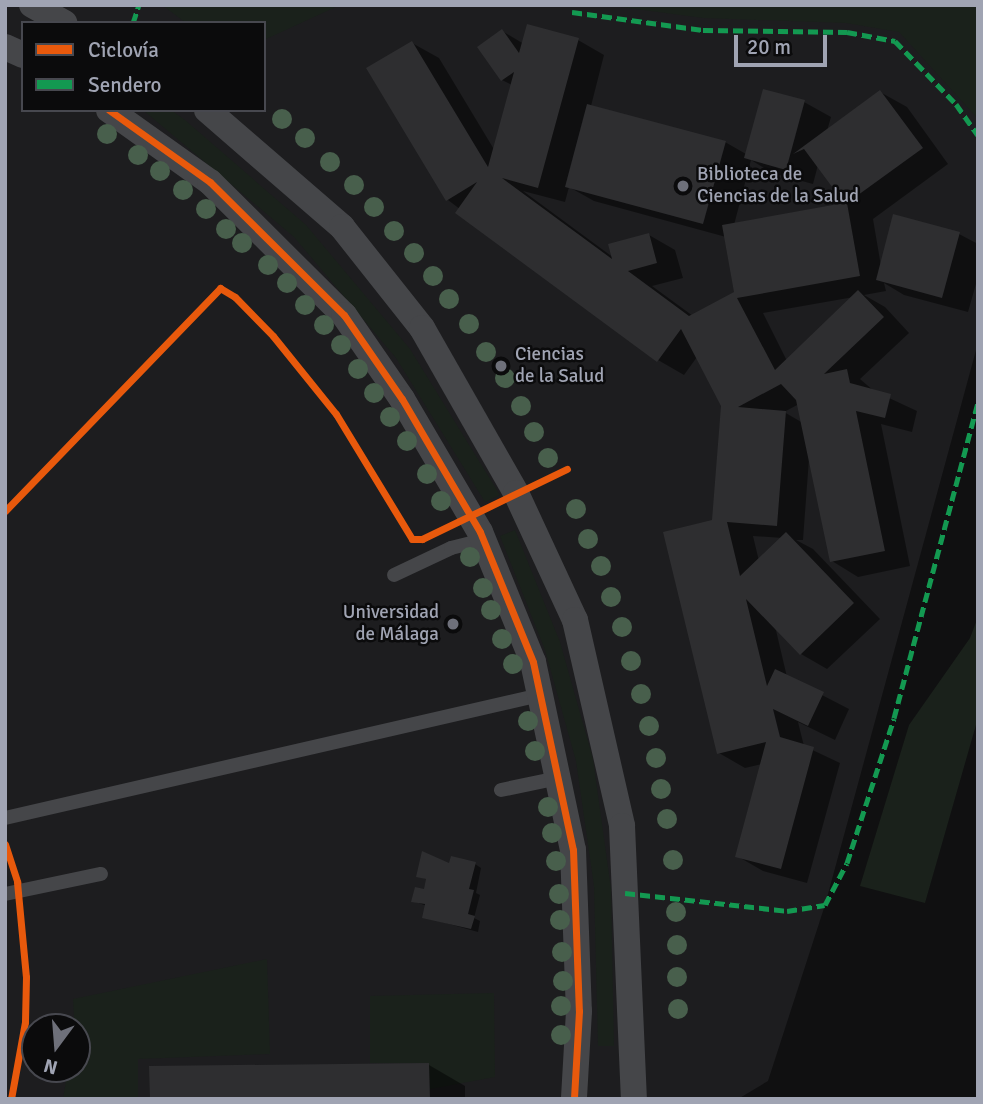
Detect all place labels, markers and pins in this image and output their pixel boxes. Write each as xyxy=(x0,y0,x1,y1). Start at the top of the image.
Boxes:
place label: Biblioteca de Ciencias de la Salud xyxy=(697,164,859,208)
marker: Biblioteca de Ciencias de la Salud xyxy=(675,178,691,194)
place label: Ciencias de la Salud xyxy=(515,344,604,388)
marker: Ciencias de la Salud xyxy=(493,358,509,374)
place label: Universidad de Málaga xyxy=(343,602,439,646)
marker: Universidad de Málaga xyxy=(445,616,461,632)

